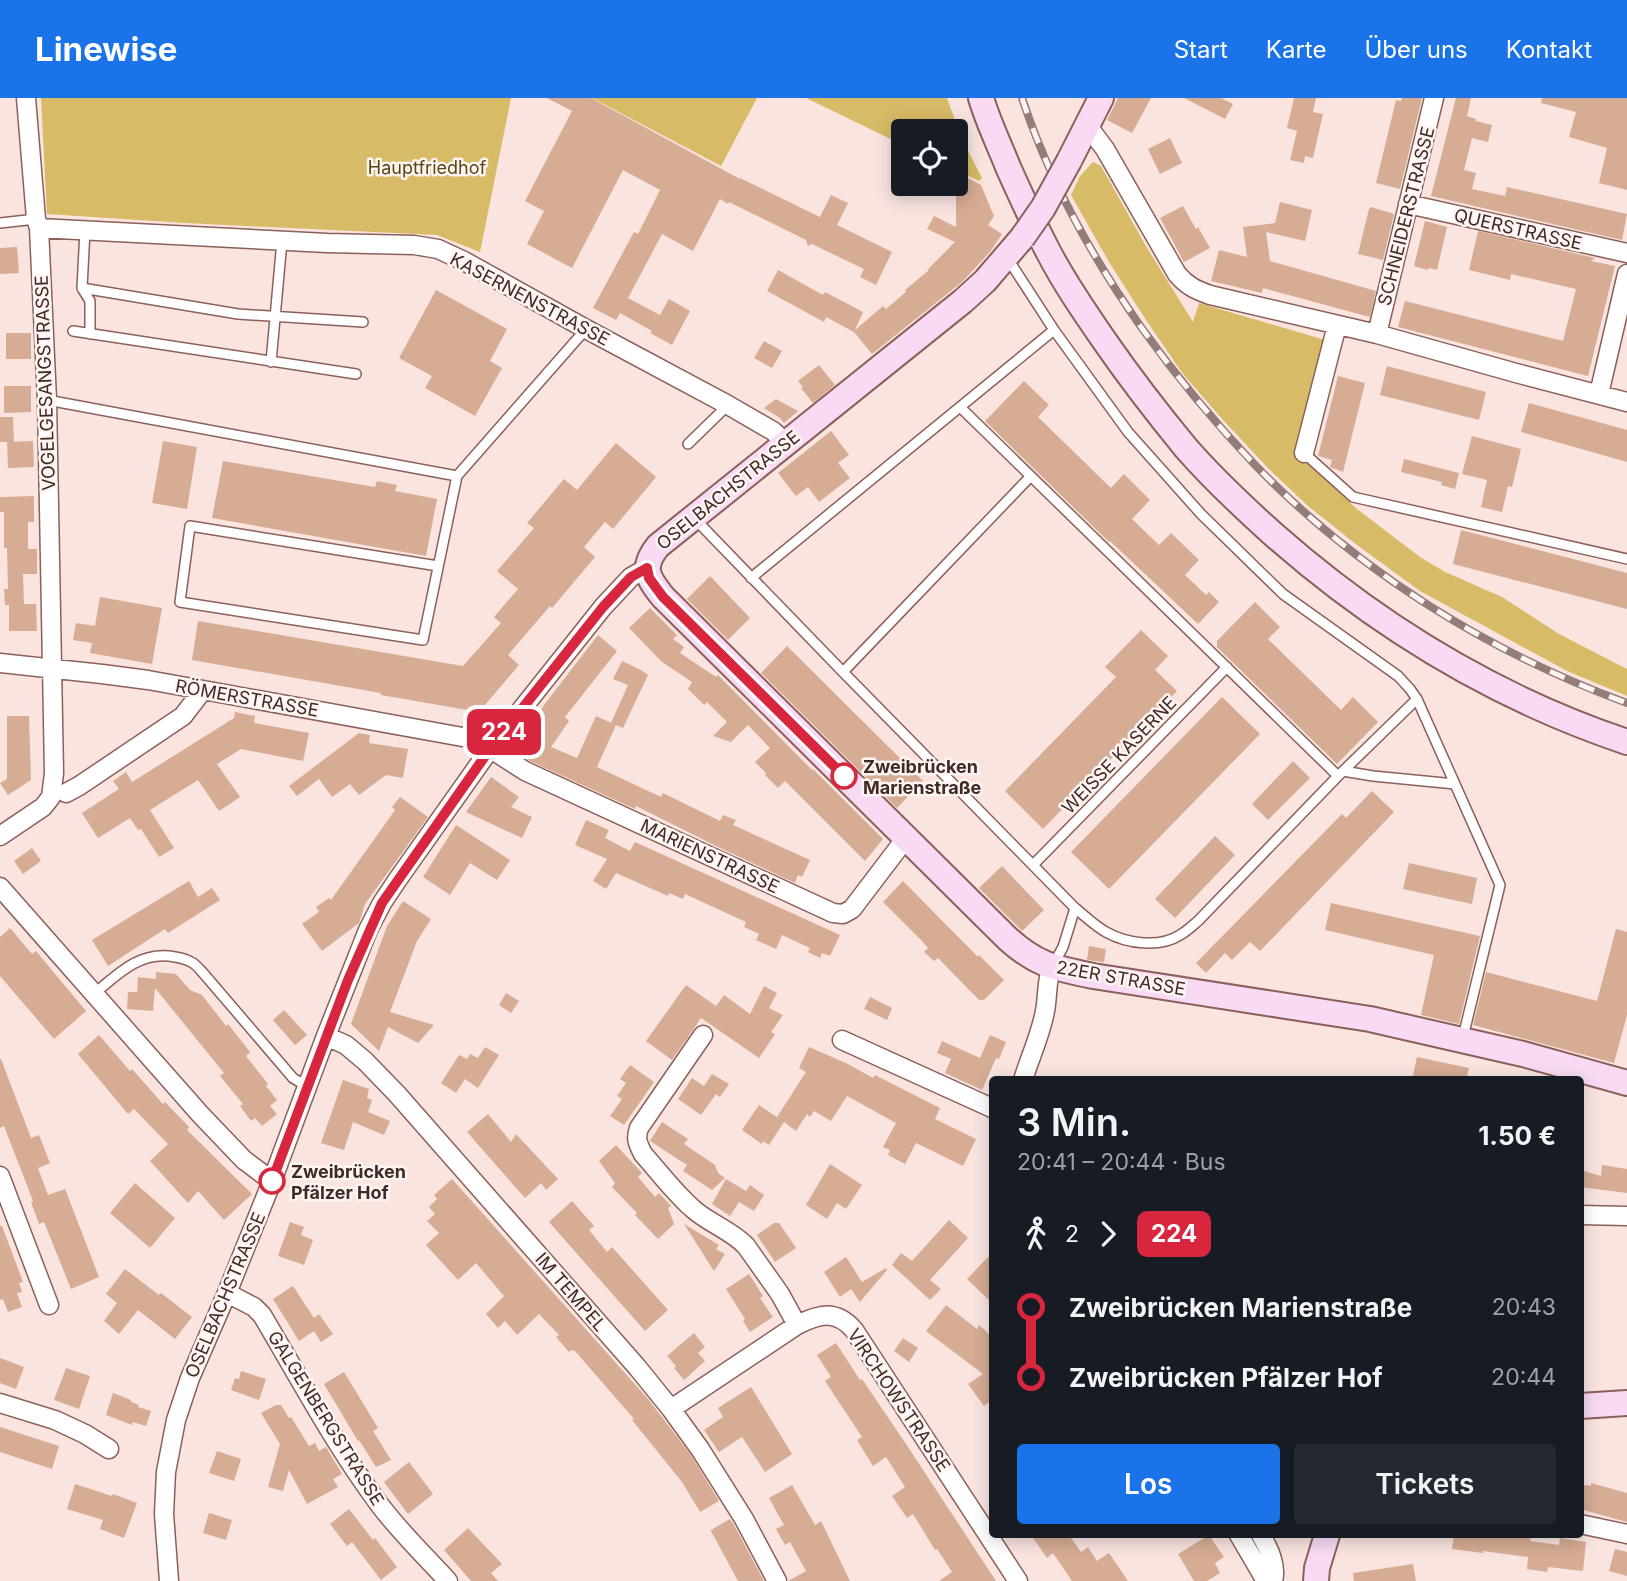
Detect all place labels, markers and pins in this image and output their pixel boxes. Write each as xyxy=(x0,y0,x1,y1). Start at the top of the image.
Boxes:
place label: Zweibrücken Marienstraße xyxy=(863,756,982,798)
marker: Zweibrücken Marienstraße xyxy=(831,763,857,789)
place label: Zweibrücken Pfälzer Hof xyxy=(291,1161,406,1203)
marker: Zweibrücken Pfälzer Hof xyxy=(259,1168,285,1194)

